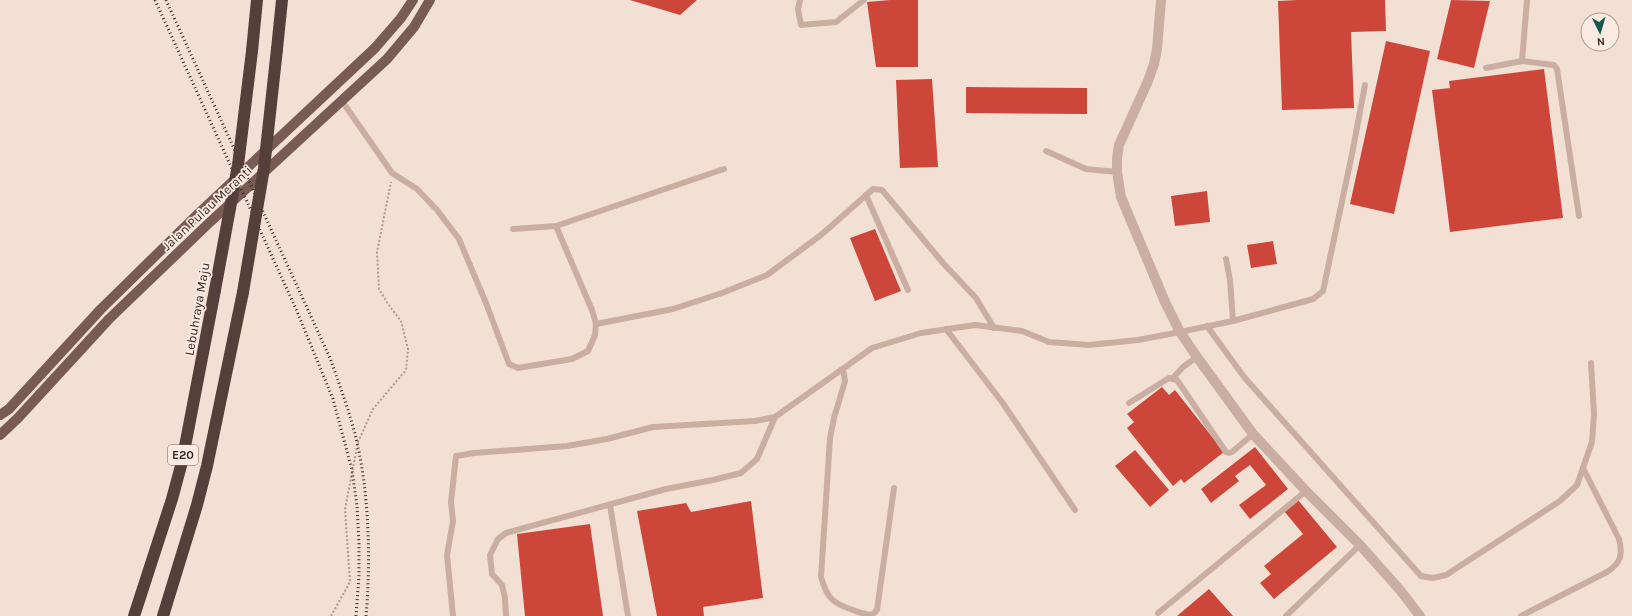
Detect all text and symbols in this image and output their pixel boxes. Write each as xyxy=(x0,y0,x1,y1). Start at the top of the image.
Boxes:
north arrow xyxy=(1580,12,1620,52)
text: N xyxy=(1596,35,1605,48)
street label: Jalan Pulau Meranti xyxy=(159,163,255,253)
street label: Lebuhraya Maju xyxy=(181,261,213,357)
road number: E20 xyxy=(168,445,198,465)

